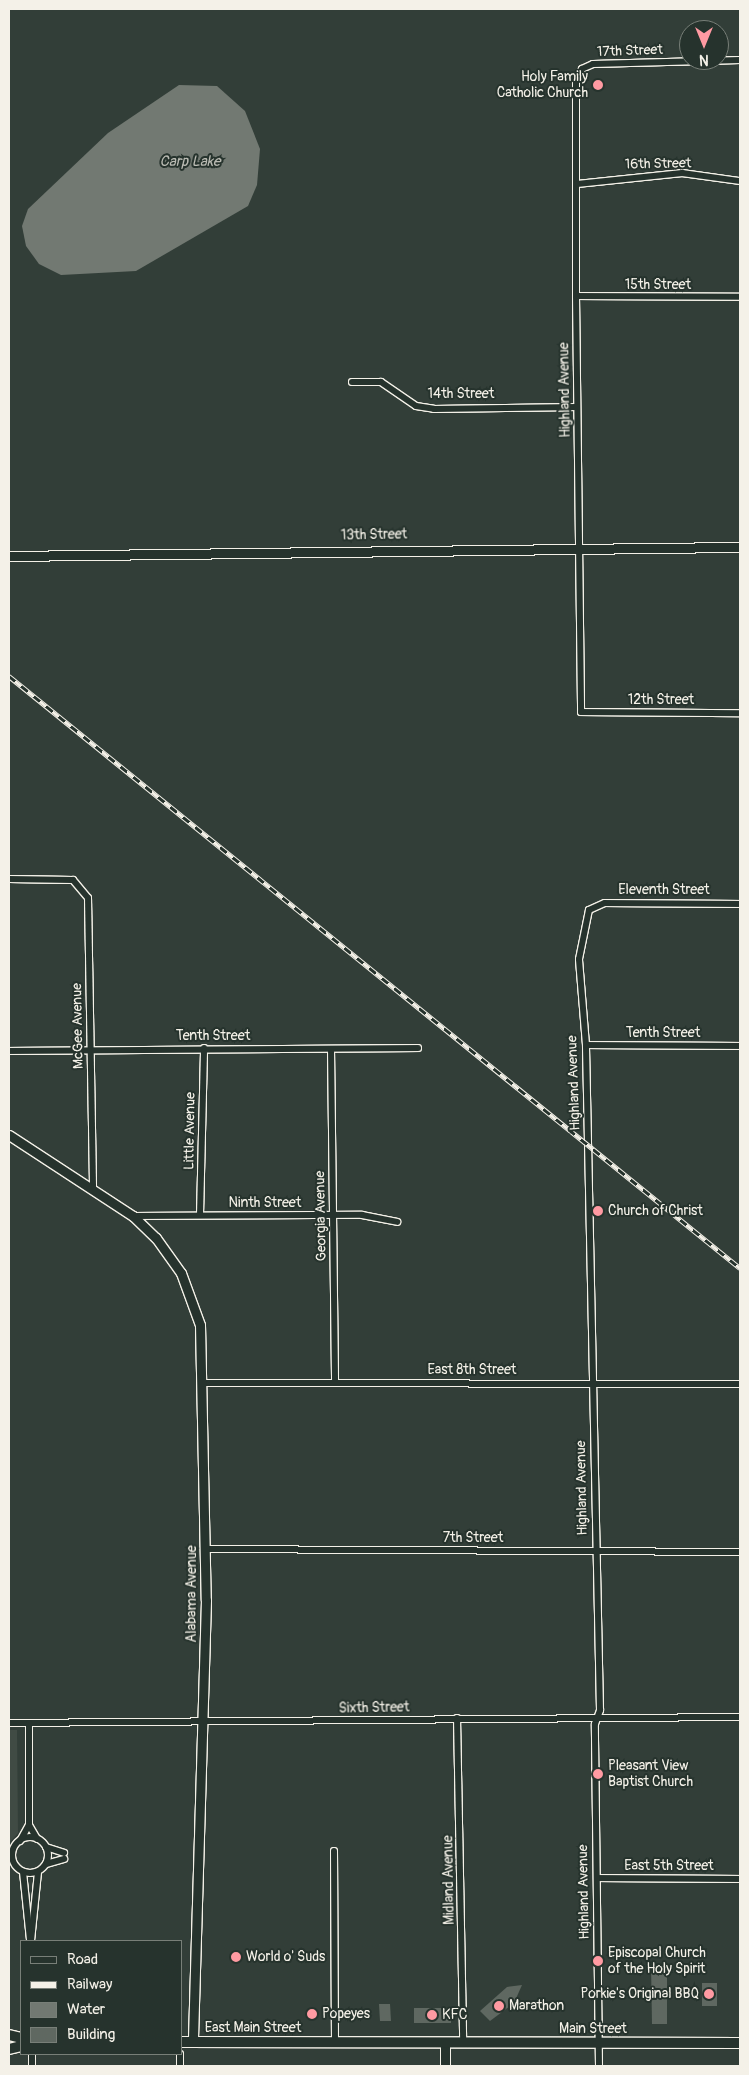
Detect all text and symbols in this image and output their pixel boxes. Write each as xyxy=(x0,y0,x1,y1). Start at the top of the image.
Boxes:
north arrow xyxy=(679,20,729,70)
street label: 17th Street xyxy=(597,41,663,61)
text: N xyxy=(699,51,709,68)
place label: Holy Family Catholic Church xyxy=(497,69,588,102)
marker: Holy Family Catholic Church xyxy=(592,79,604,91)
water label: Carp Lake xyxy=(159,153,221,171)
street label: 16th Street xyxy=(624,155,692,173)
street label: 15th Street xyxy=(625,277,691,293)
street label: Highland Avenue xyxy=(556,342,574,438)
street label: 14th Street xyxy=(428,386,494,402)
street label: 13th Street xyxy=(341,526,407,544)
street label: 12th Street xyxy=(628,692,694,708)
street label: Eleventh Street xyxy=(618,882,710,898)
street label: McGee Avenue xyxy=(69,983,87,1069)
street label: Tenth Street xyxy=(626,1025,700,1041)
street label: Tenth Street xyxy=(176,1028,250,1044)
street label: Highland Avenue xyxy=(564,1035,584,1131)
street label: Little Avenue xyxy=(181,1092,199,1170)
street label: Georgia Avenue xyxy=(312,1170,330,1262)
street label: Ninth Street xyxy=(229,1195,301,1211)
place label: Church of Christ xyxy=(608,1203,703,1219)
marker: Church of Christ xyxy=(592,1205,604,1217)
street label: East 8th Street xyxy=(428,1362,516,1378)
street label: Highland Avenue xyxy=(573,1440,591,1536)
street label: 7th Street xyxy=(443,1530,503,1546)
street label: Alabama Avenue xyxy=(184,1545,200,1643)
street label: Sixth Street xyxy=(338,1699,410,1717)
place label: Pleasant View Baptist Church xyxy=(608,1758,693,1790)
marker: Pleasant View Baptist Church xyxy=(592,1768,604,1780)
street label: Midland Avenue xyxy=(440,1835,458,1925)
street label: Highland Avenue xyxy=(575,1844,593,1940)
street label: East 5th Street xyxy=(624,1858,714,1874)
legend xyxy=(20,1940,182,2055)
place label: Episcopal Church of the Holy Spirit xyxy=(608,1945,706,1978)
place label: World o' Suds xyxy=(246,1949,325,1965)
text: Road xyxy=(67,1950,98,1969)
marker: World o' Suds xyxy=(230,1951,242,1963)
marker: Episcopal Church of the Holy Spirit xyxy=(592,1955,604,1967)
text: Railway xyxy=(67,1975,112,1994)
place label: Porkie's Original BBQ xyxy=(580,1986,699,2002)
marker: Porkie's Original BBQ xyxy=(703,1988,715,2000)
place label: Marathon xyxy=(509,1998,564,2014)
text: Water xyxy=(67,2000,105,2019)
marker: Marathon xyxy=(493,2000,505,2012)
place label: Popeyes xyxy=(322,2006,370,2022)
place label: KFC xyxy=(442,2007,468,2023)
marker: Popeyes xyxy=(306,2008,318,2020)
marker: KFC xyxy=(426,2009,438,2021)
street label: East Main Street xyxy=(205,2020,301,2036)
street label: Main Street xyxy=(559,2021,627,2037)
text: Building xyxy=(67,2025,115,2044)

